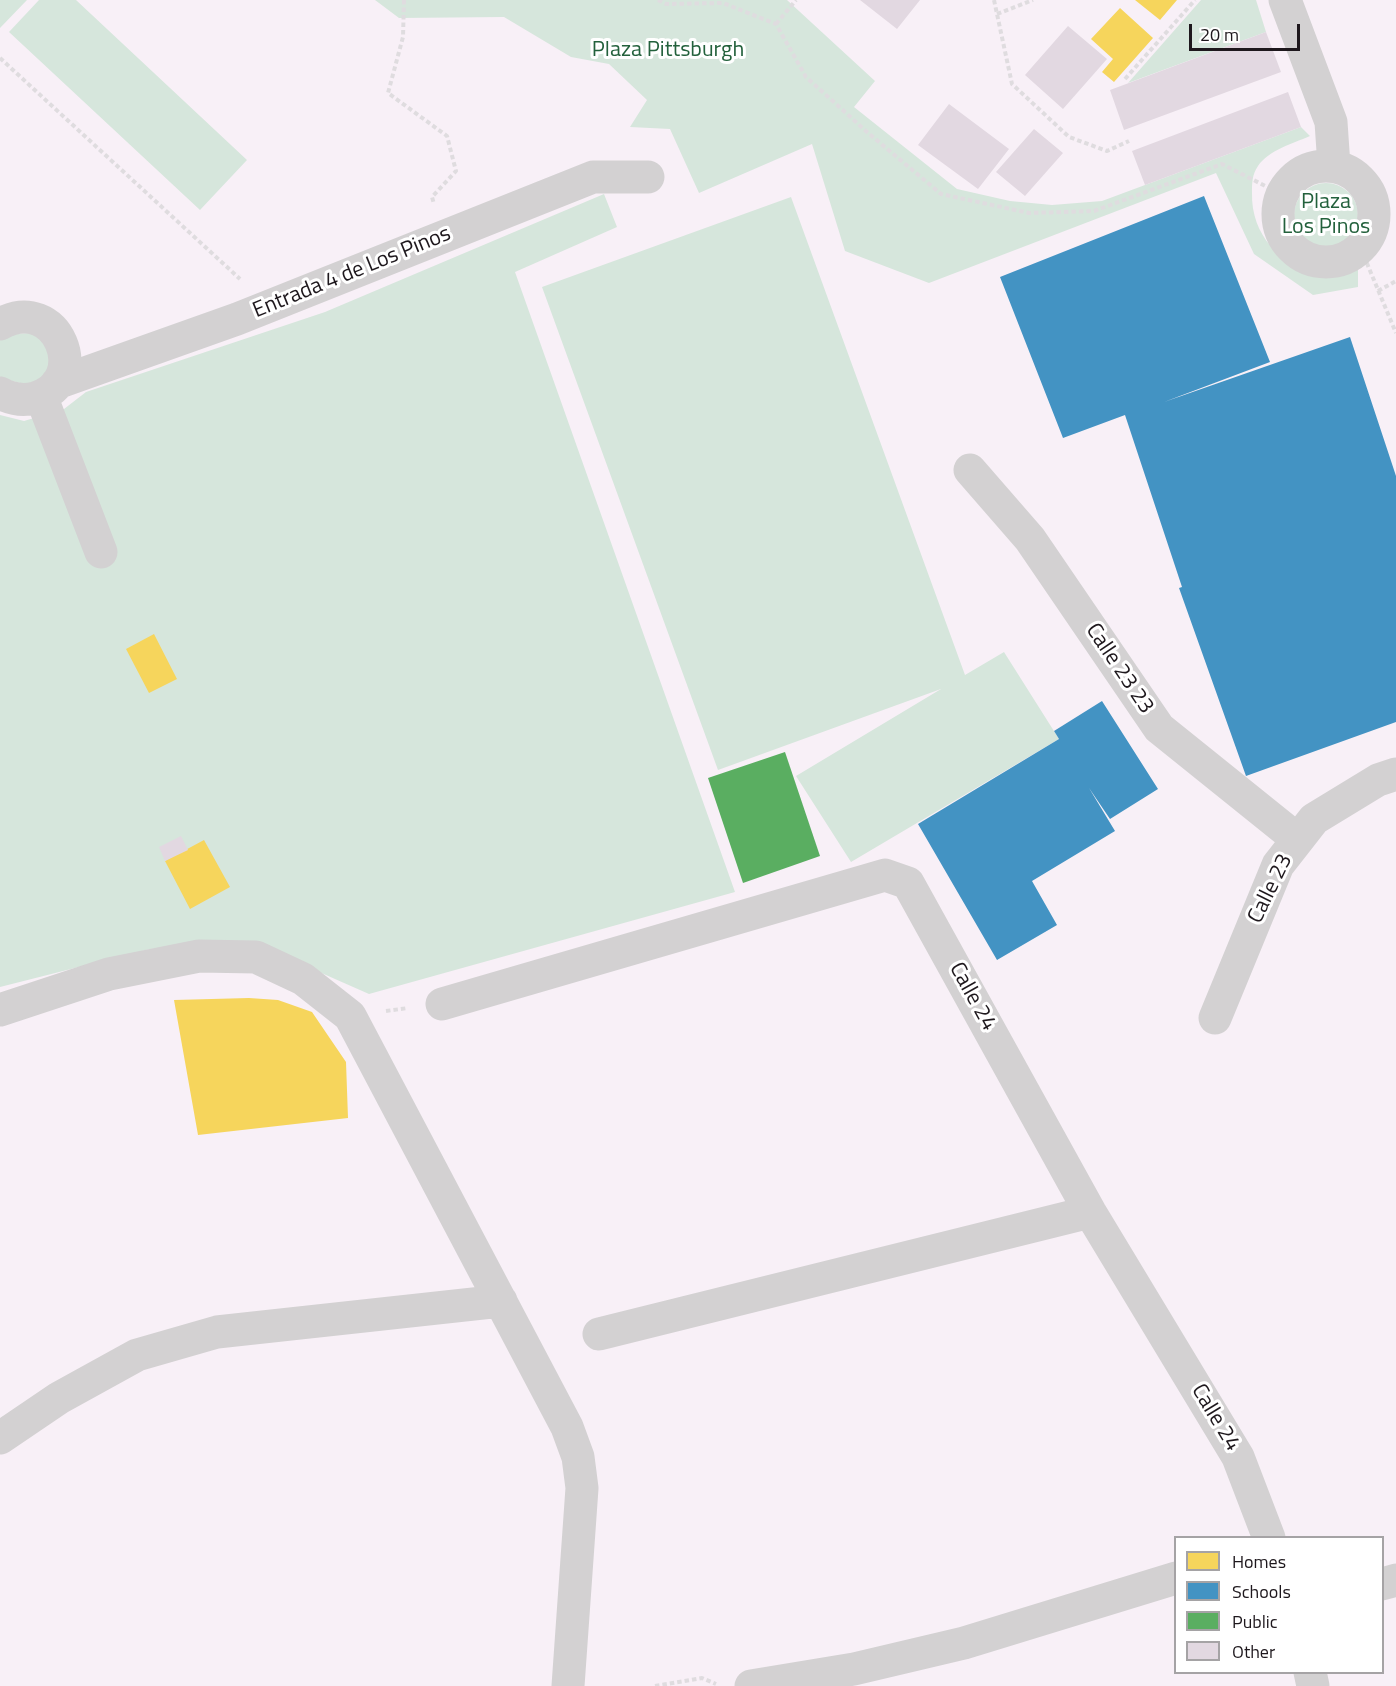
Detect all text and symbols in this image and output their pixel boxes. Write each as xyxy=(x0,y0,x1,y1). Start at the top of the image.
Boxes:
scale bar xyxy=(1192,12,1303,50)
text: 20 m xyxy=(1200,21,1239,48)
park label: Plaza Pittsburgh xyxy=(592,38,744,64)
park label: Plaza Los Pinos xyxy=(1282,190,1370,242)
street label: Entrada 4 de Los Pinos xyxy=(249,221,455,325)
street label: Calle 23 23 xyxy=(1079,619,1159,719)
street label: Calle 23 xyxy=(1243,850,1299,928)
street label: Calle 24 xyxy=(943,958,1001,1036)
street label: Calle 24 xyxy=(1185,1380,1245,1456)
legend xyxy=(1174,1536,1384,1674)
text: Homes xyxy=(1232,1548,1286,1575)
text: Schools xyxy=(1232,1578,1291,1605)
text: Public xyxy=(1232,1608,1278,1635)
text: Other xyxy=(1232,1638,1275,1665)

